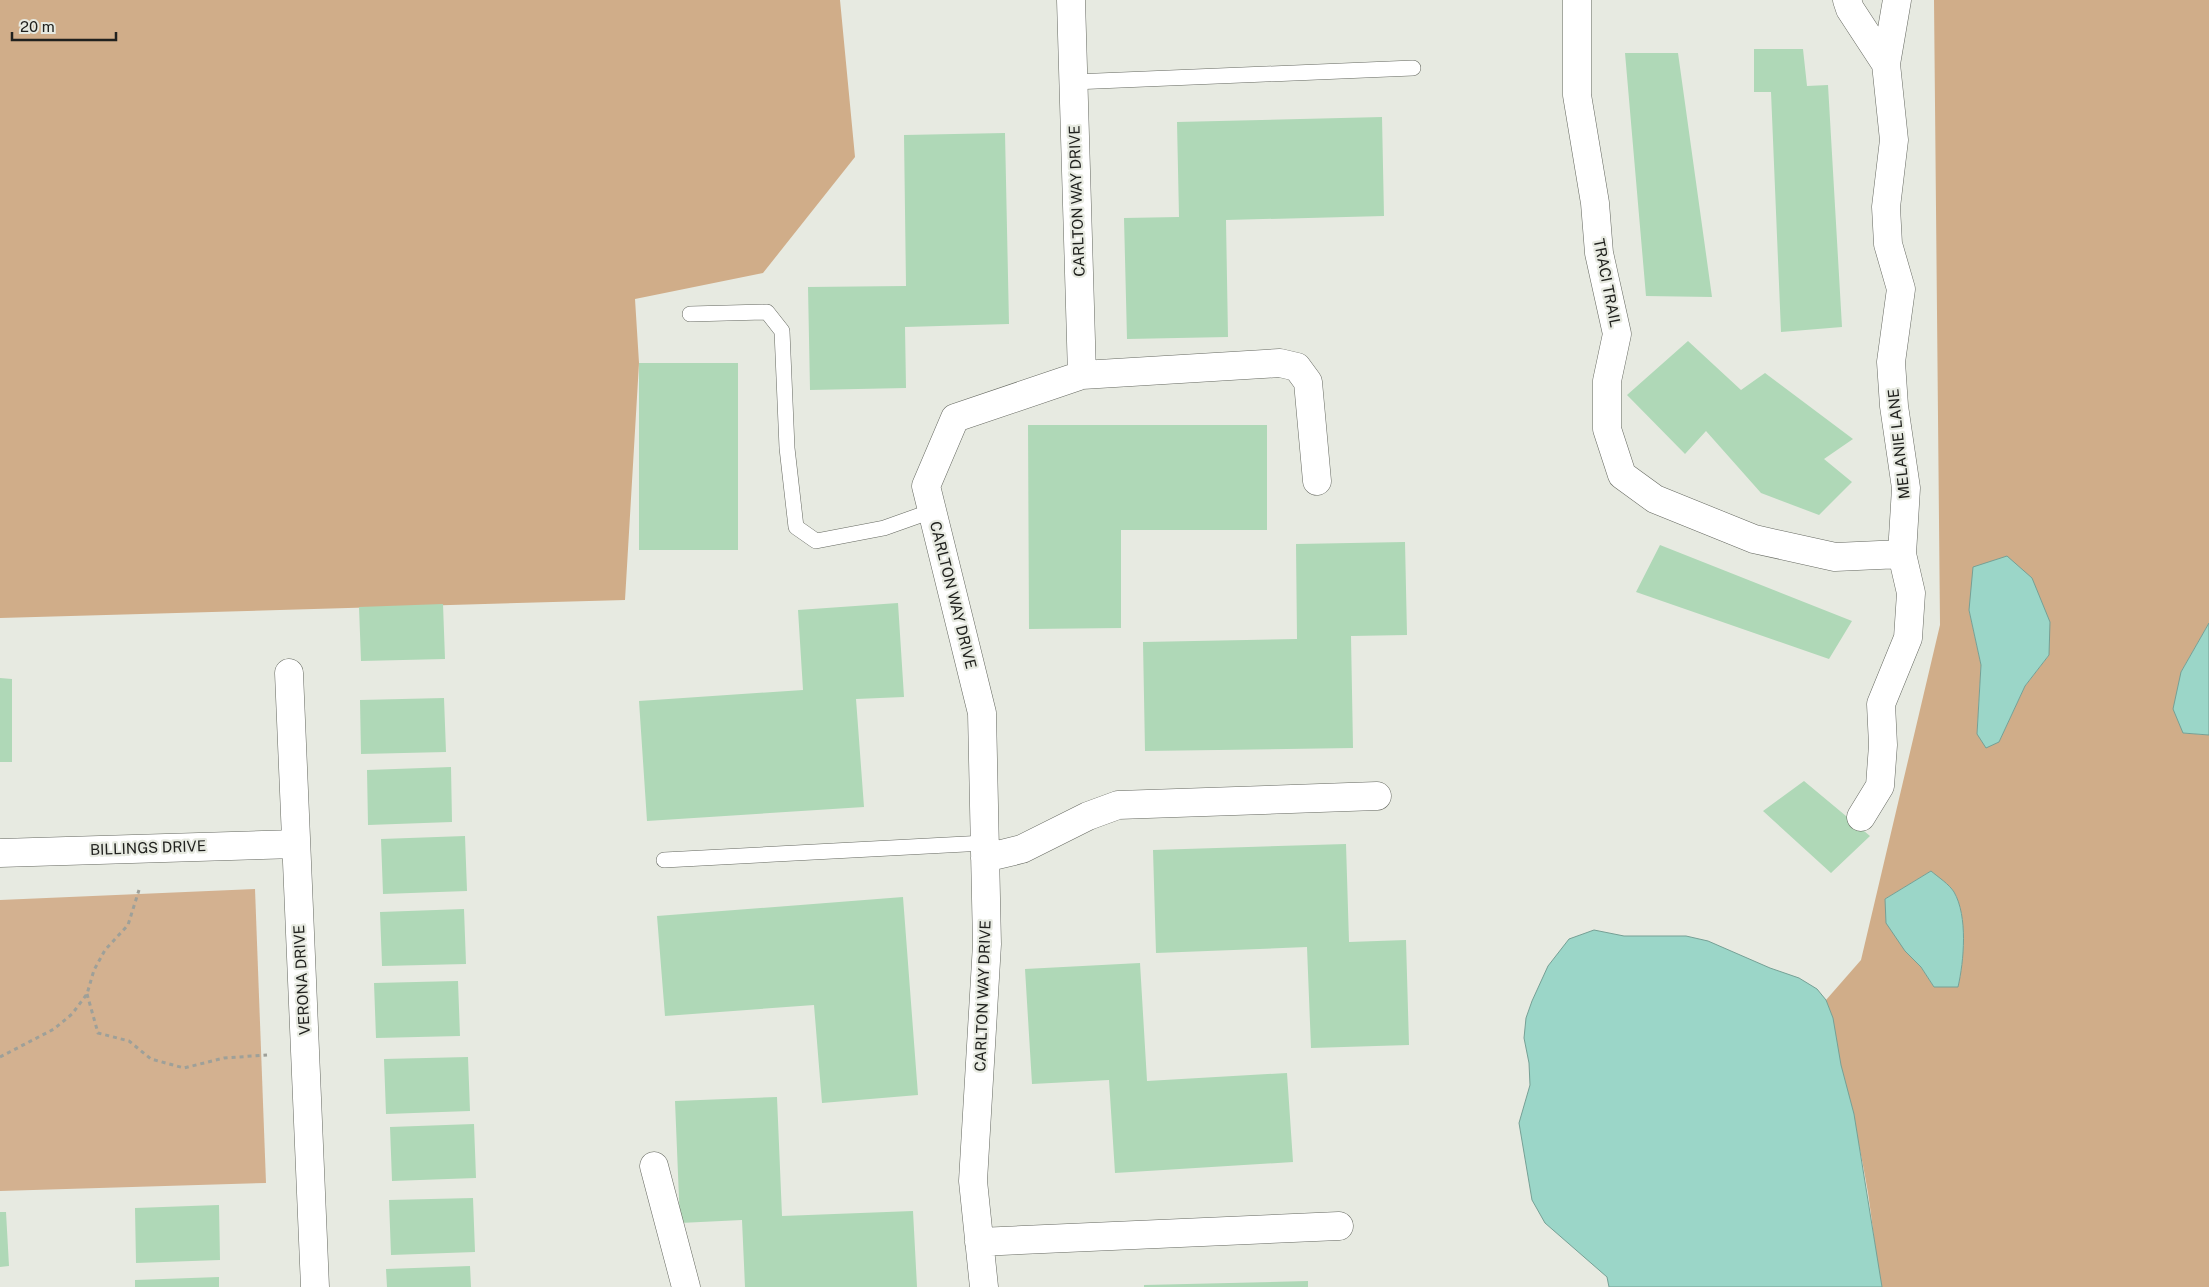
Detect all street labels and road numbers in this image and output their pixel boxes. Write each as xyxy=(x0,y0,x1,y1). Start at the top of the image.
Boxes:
street label: CARLTON WAY DRIVE xyxy=(1065,125,1088,277)
street label: TRACI TRAIL xyxy=(1591,237,1624,329)
street label: MELANIE LANE xyxy=(1884,388,1913,500)
street label: CARLTON WAY DRIVE xyxy=(927,519,980,670)
street label: BILLINGS DRIVE xyxy=(90,837,206,858)
street label: CARLTON WAY DRIVE xyxy=(971,920,994,1072)
street label: VERONA DRIVE xyxy=(290,925,313,1036)

